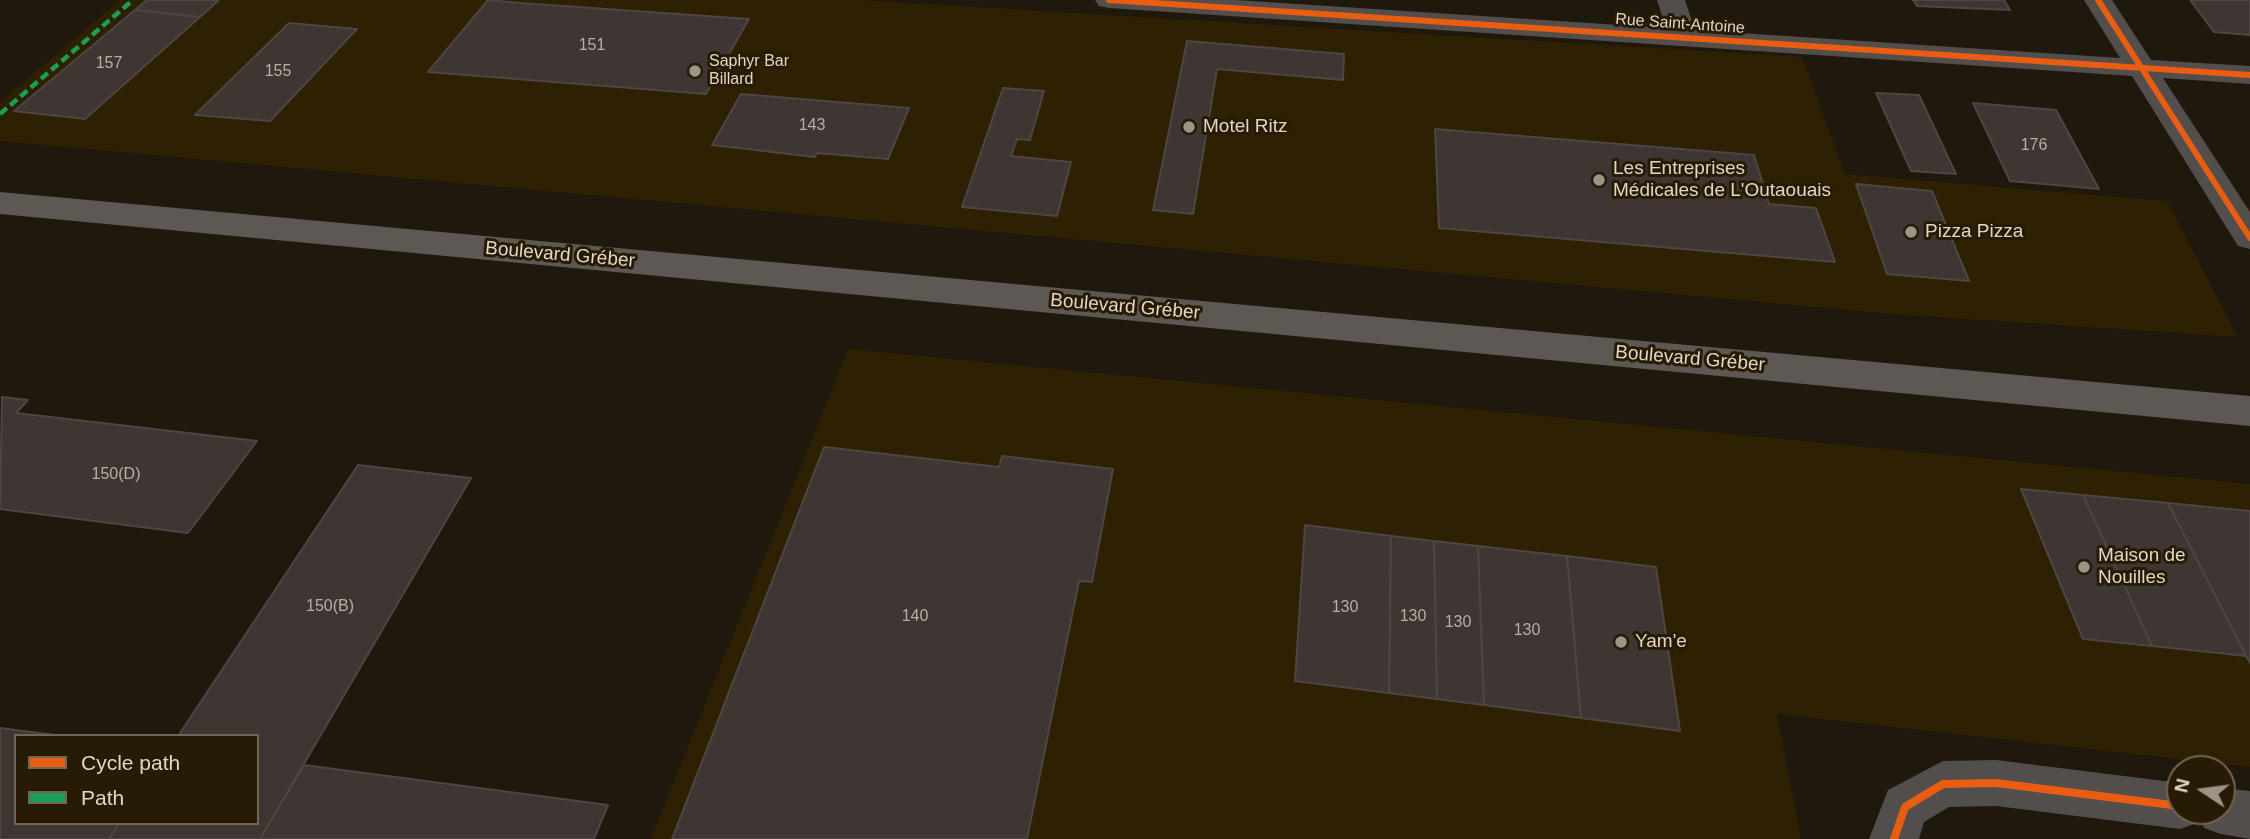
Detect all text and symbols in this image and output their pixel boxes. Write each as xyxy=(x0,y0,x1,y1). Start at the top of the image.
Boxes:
street label: Rue Saint-Antoine xyxy=(1615,10,1745,38)
house number: 151 xyxy=(579,36,605,56)
place label: Saphyr Bar Billard xyxy=(709,52,789,90)
house number: 157 xyxy=(96,54,122,74)
house number: 155 xyxy=(265,62,291,82)
marker: Saphyr Bar Billard xyxy=(687,63,703,79)
house number: 143 xyxy=(799,116,825,136)
place label: Motel Ritz xyxy=(1203,116,1287,138)
marker: Motel Ritz xyxy=(1181,119,1197,135)
house number: 176 xyxy=(2021,136,2047,156)
place label: Les Entreprises Médicales de L'Outaouais xyxy=(1613,158,1831,202)
marker: Les Entreprises Médicales de L'Outaouais xyxy=(1591,172,1607,188)
place label: Pizza Pizza xyxy=(1925,221,2023,243)
marker: Pizza Pizza xyxy=(1903,224,1919,240)
street label: Boulevard Gréber xyxy=(484,237,636,273)
street label: Boulevard Gréber xyxy=(1049,289,1201,325)
street label: Boulevard Gréber xyxy=(1614,341,1766,377)
house number: 150(D) xyxy=(92,465,140,485)
place label: Maison de Nouilles xyxy=(2098,545,2186,589)
marker: Maison de Nouilles xyxy=(2076,559,2092,575)
house number: 150(B) xyxy=(306,597,354,617)
house number: 130 xyxy=(1332,598,1358,618)
house number: 140 xyxy=(902,607,928,627)
house number: 130 xyxy=(1400,607,1426,627)
house number: 130 xyxy=(1445,613,1471,633)
house number: 130 xyxy=(1514,621,1540,641)
place label: Yam'e xyxy=(1635,631,1687,653)
marker: Yam'e xyxy=(1613,634,1629,650)
legend xyxy=(14,734,259,825)
text: Cycle path xyxy=(81,751,180,774)
north arrow xyxy=(2166,755,2236,825)
text: N xyxy=(2170,777,2194,795)
text: Path xyxy=(81,786,124,809)

